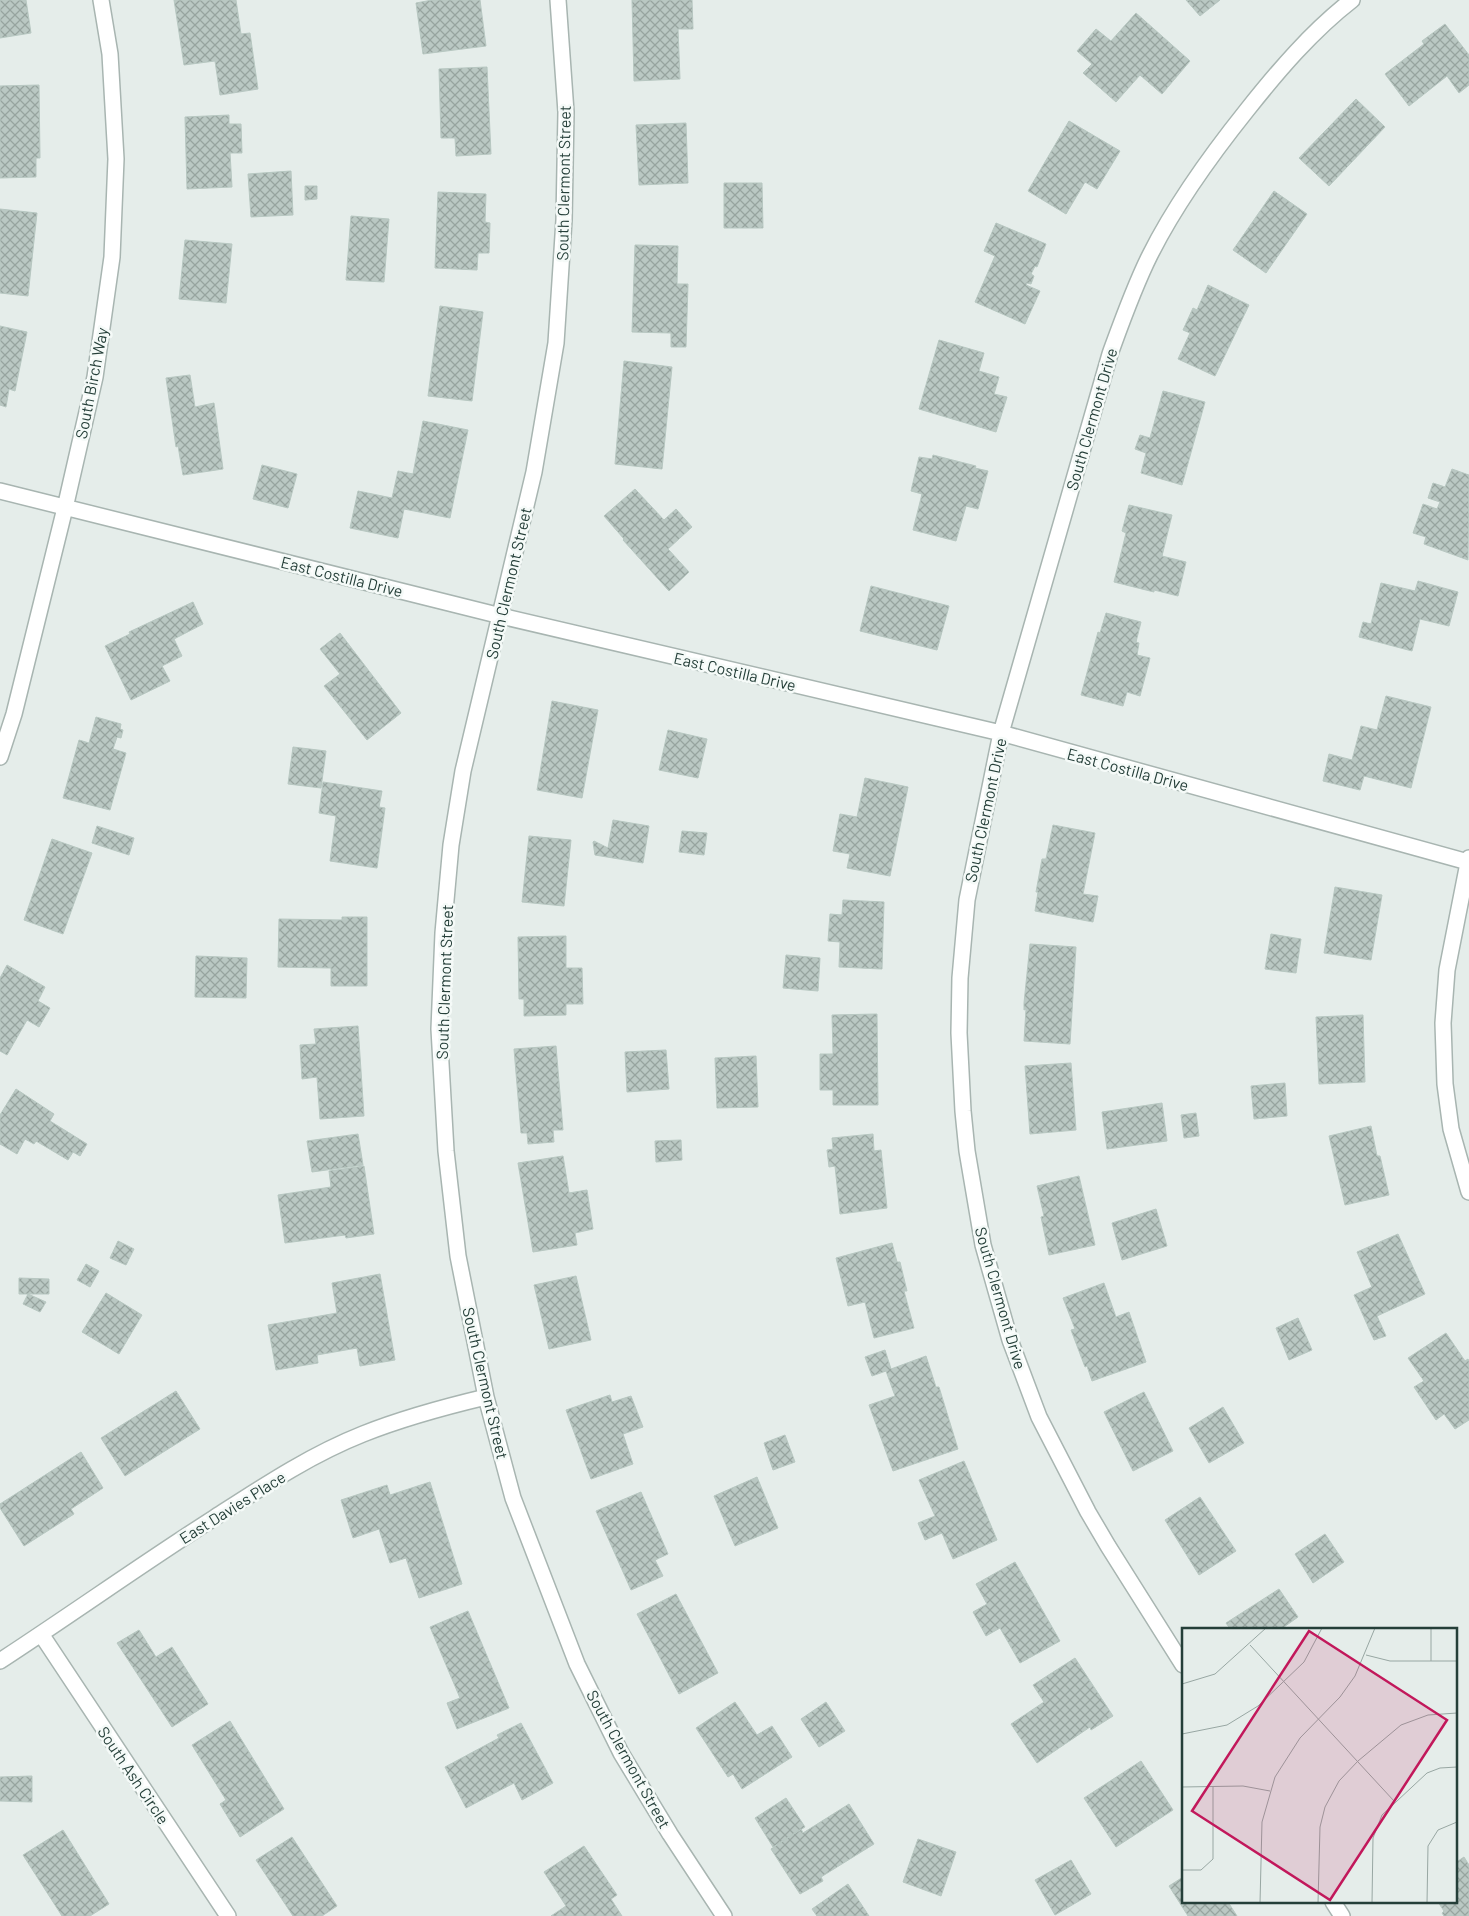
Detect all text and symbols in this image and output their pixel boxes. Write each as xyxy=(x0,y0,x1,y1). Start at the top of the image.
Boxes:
street label: South Clermont Street xyxy=(552,105,574,261)
street label: South Birch Way xyxy=(71,325,111,440)
street label: South Clermont Drive xyxy=(1062,346,1120,492)
street label: South Clermont Street xyxy=(481,505,535,661)
street label: East Costilla Drive xyxy=(279,552,405,600)
street label: East Costilla Drive xyxy=(672,648,798,694)
street label: South Clermont Drive xyxy=(960,736,1010,884)
street label: East Costilla Drive xyxy=(1065,744,1191,794)
street label: South Clermont Street xyxy=(432,904,456,1060)
street label: South Clermont Drive xyxy=(972,1225,1030,1371)
street label: South Clermont Street xyxy=(459,1305,513,1461)
street label: East Davies Place xyxy=(175,1467,289,1547)
inset map xyxy=(1182,1628,1456,1904)
street label: South Clermont Street xyxy=(583,1687,675,1831)
street label: South Ash Circle xyxy=(94,1723,174,1827)

